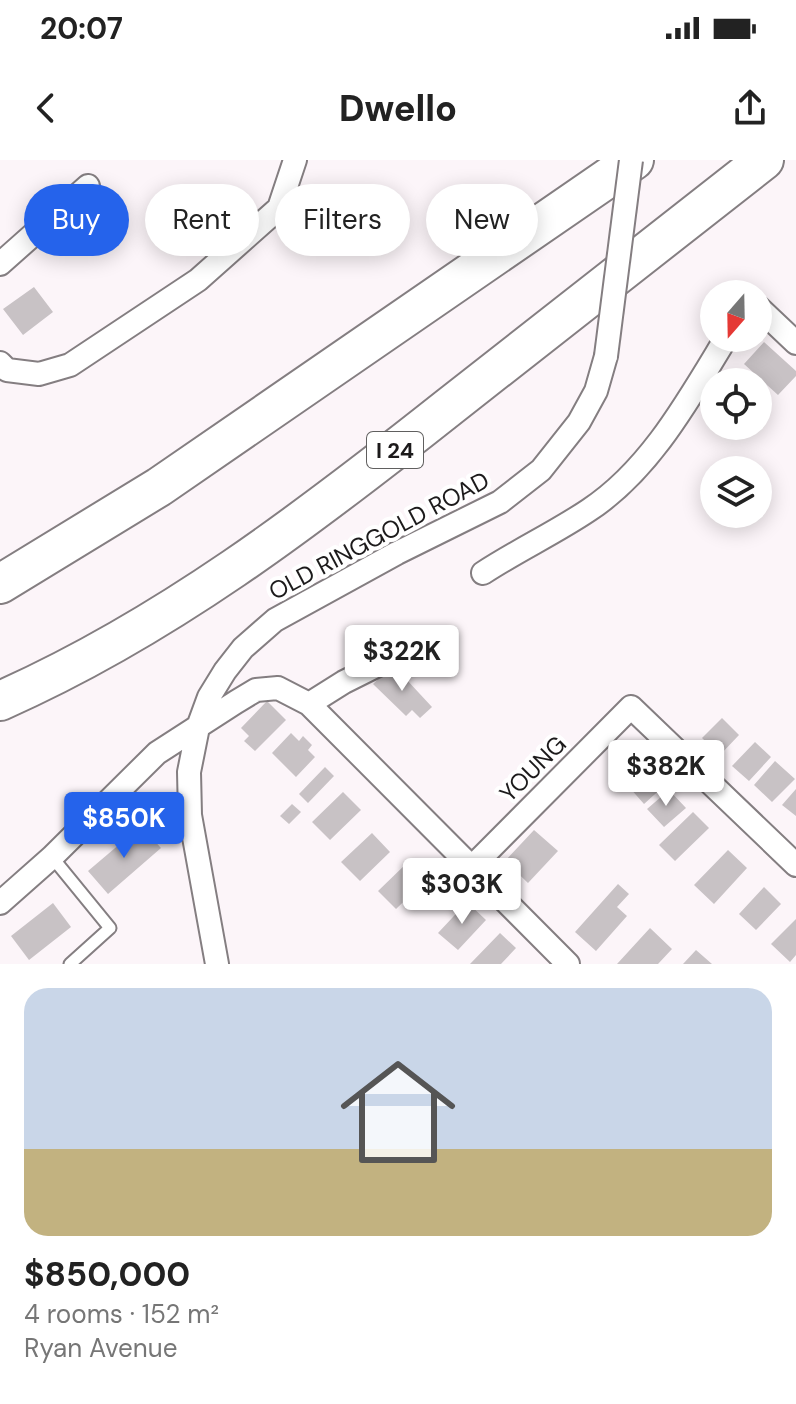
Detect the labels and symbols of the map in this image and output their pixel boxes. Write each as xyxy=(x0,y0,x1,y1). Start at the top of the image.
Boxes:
north arrow xyxy=(700,280,772,352)
road number: I 24 xyxy=(367,432,423,468)
street label: OLD RINGGOLD ROAD xyxy=(263,464,494,607)
pin: $322K xyxy=(346,625,458,693)
street label: YOUNG xyxy=(493,729,573,809)
pin: $382K xyxy=(610,740,722,808)
pin: $850K xyxy=(68,792,180,860)
pin: $303K xyxy=(406,858,518,926)

